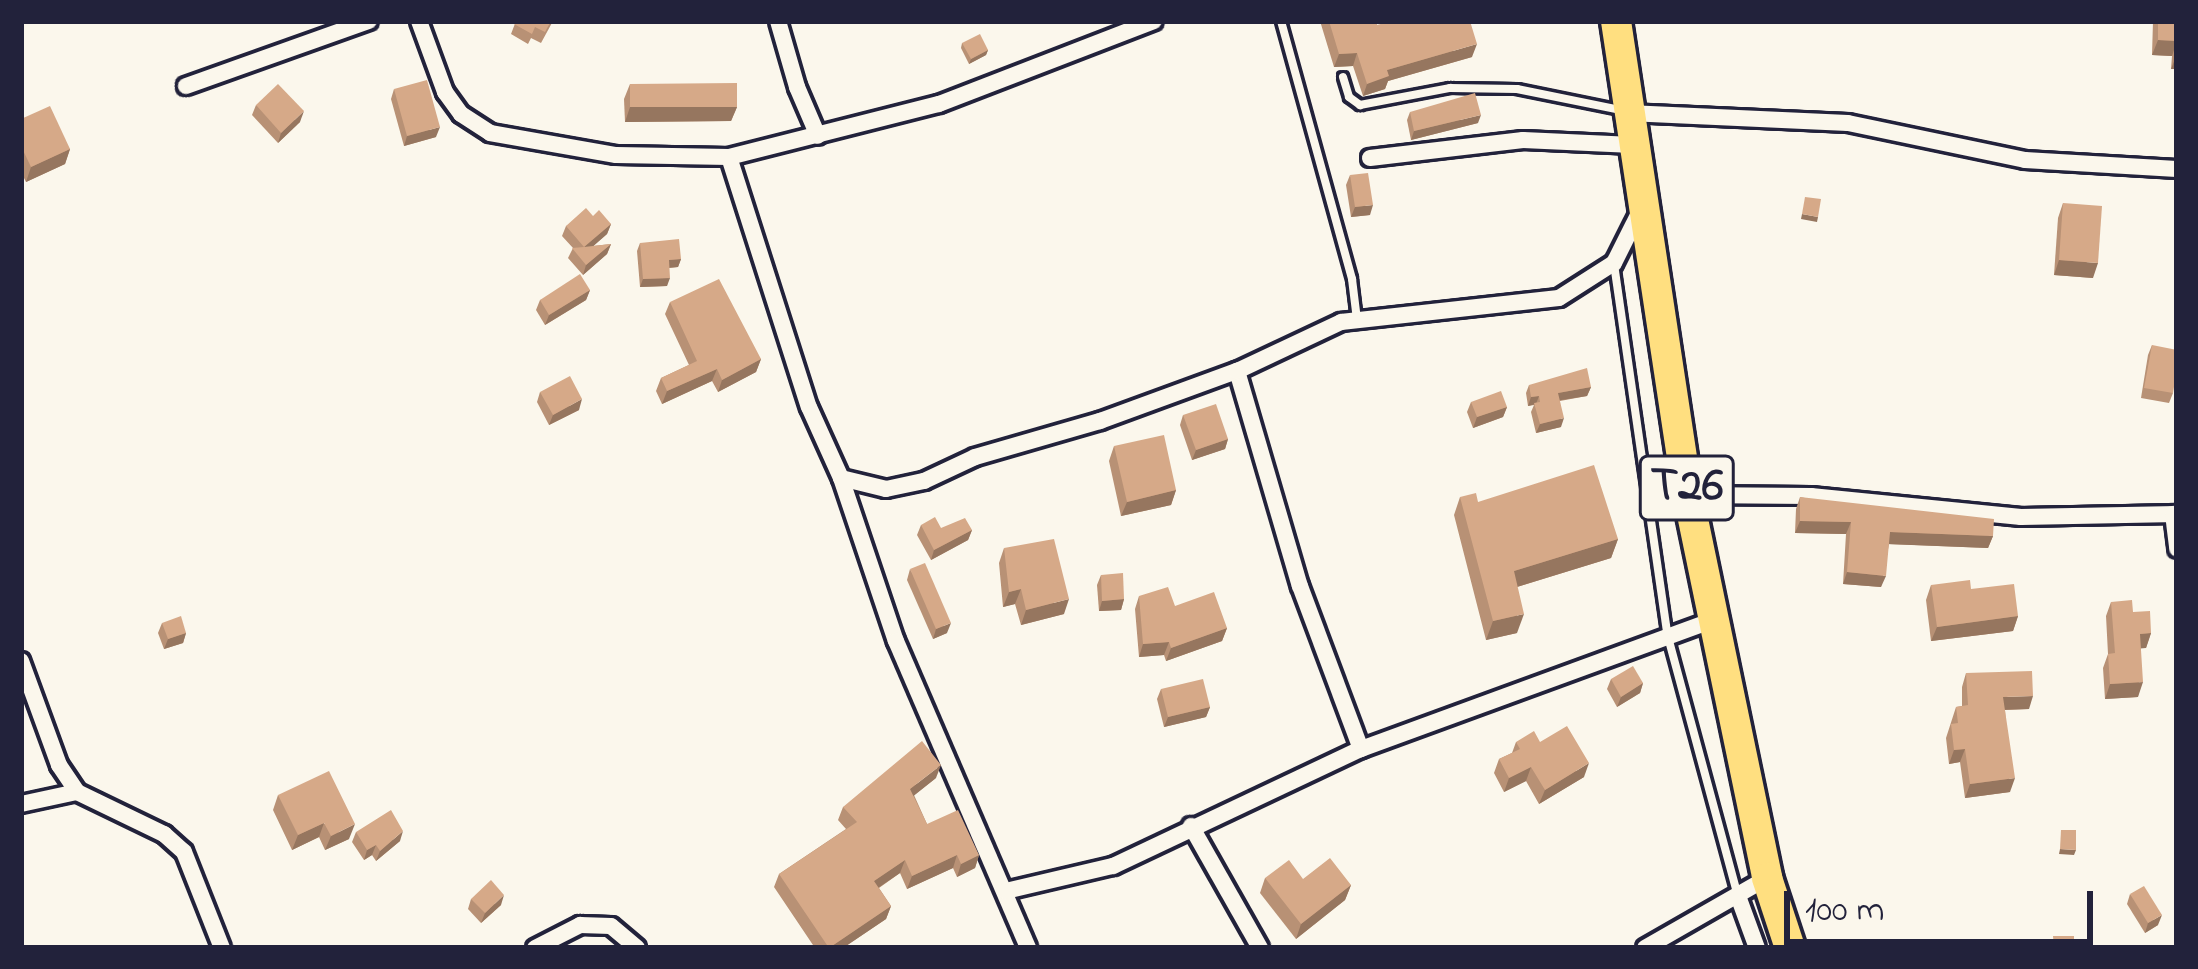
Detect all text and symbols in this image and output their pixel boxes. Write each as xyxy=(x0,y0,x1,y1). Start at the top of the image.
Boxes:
road number: T26 xyxy=(1636,446,1738,530)
scale bar xyxy=(1790,867,2099,941)
text: 100 m xyxy=(1805,885,1885,938)

